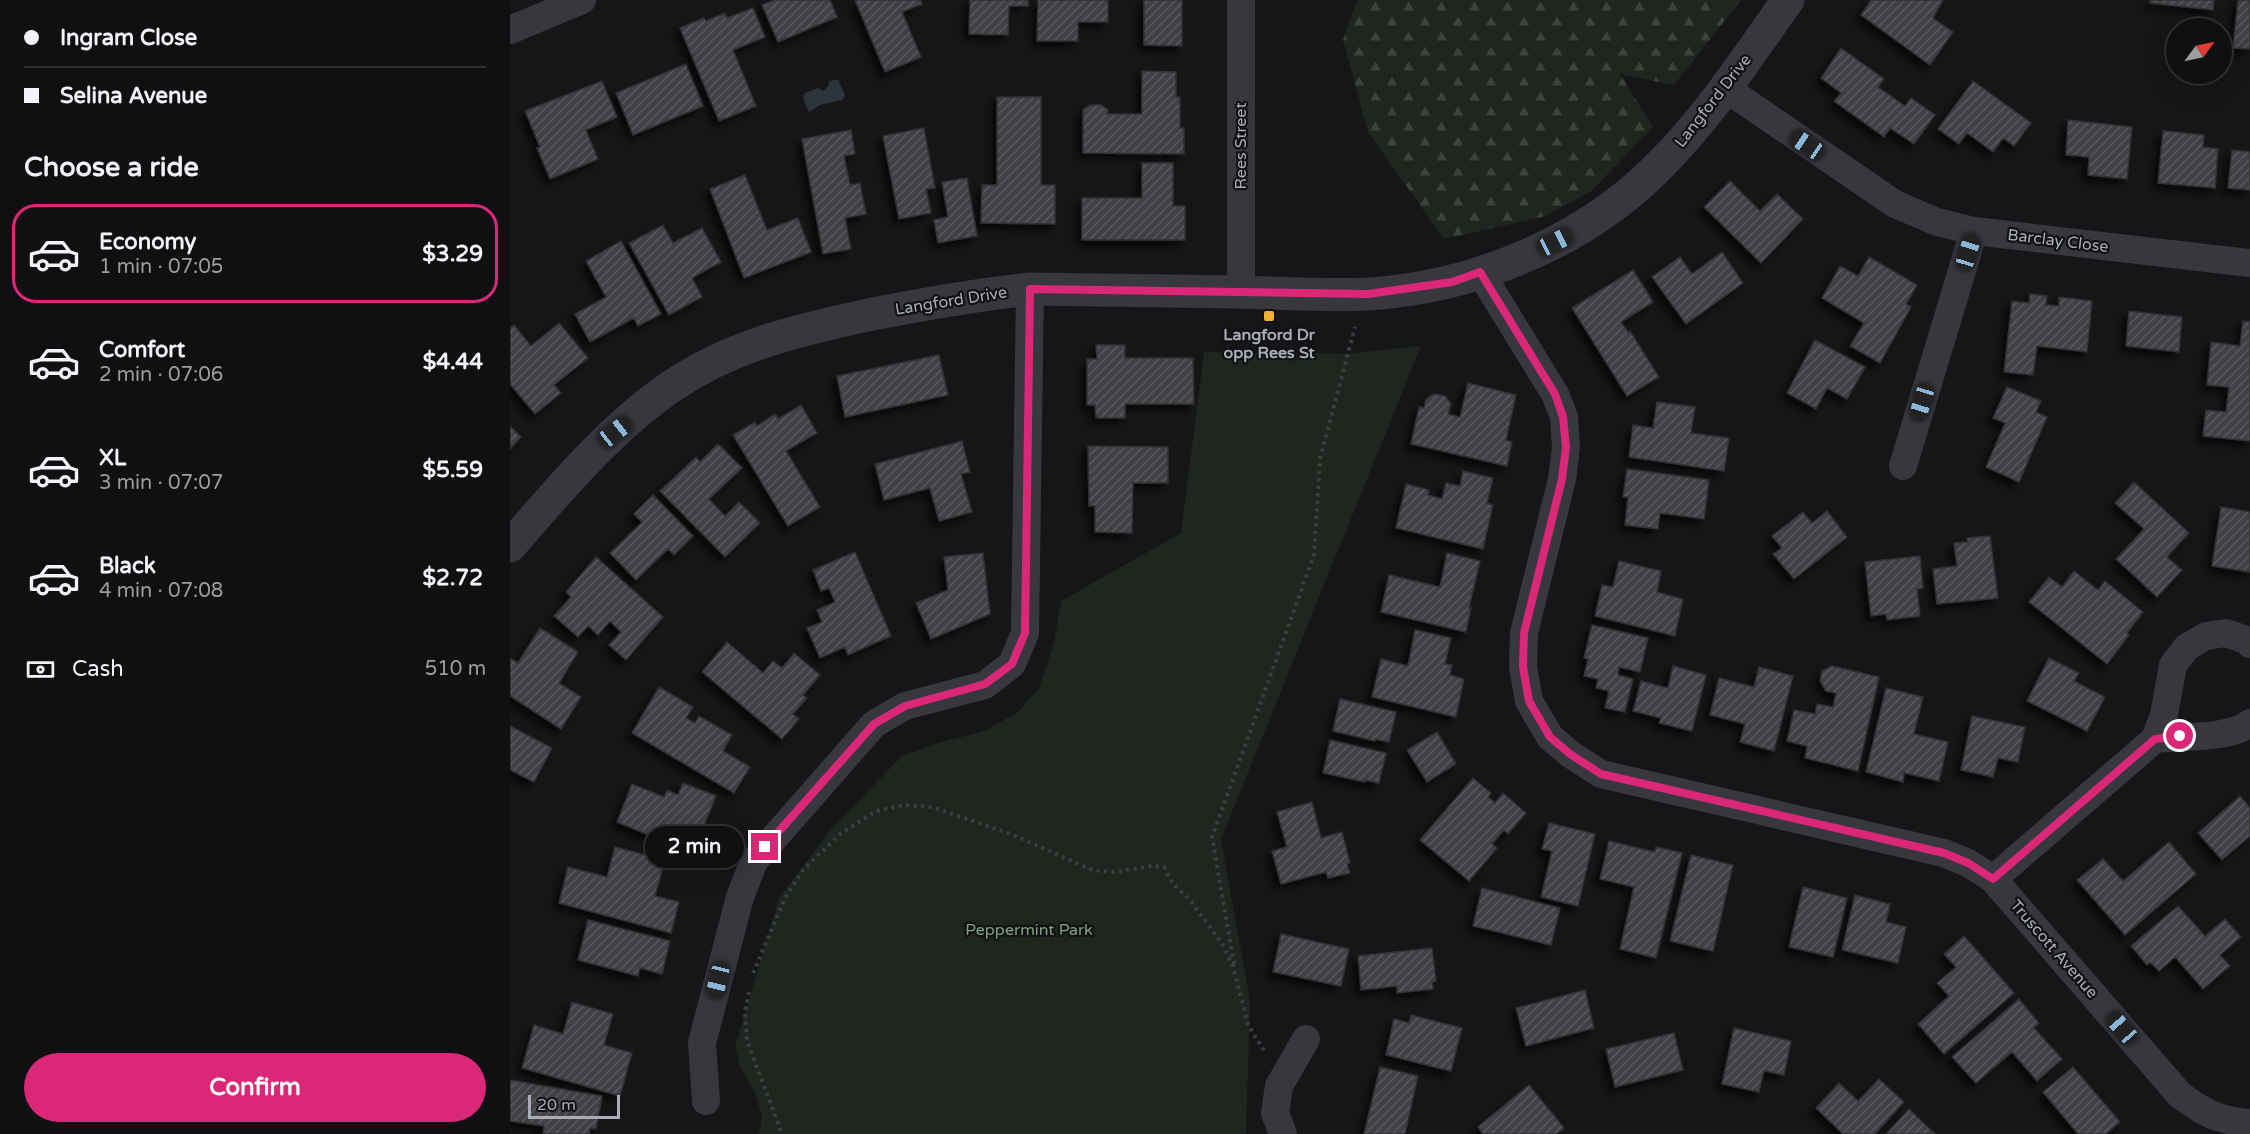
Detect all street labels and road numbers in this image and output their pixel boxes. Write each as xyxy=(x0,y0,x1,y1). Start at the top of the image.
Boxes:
street label: Langford Drive xyxy=(1670,50,1756,152)
street label: Rees Street xyxy=(1231,102,1251,190)
street label: Barclay Close xyxy=(2006,225,2110,257)
street label: Langford Drive xyxy=(894,282,1008,320)
street label: Truscott Avenue xyxy=(2006,896,2102,1002)

